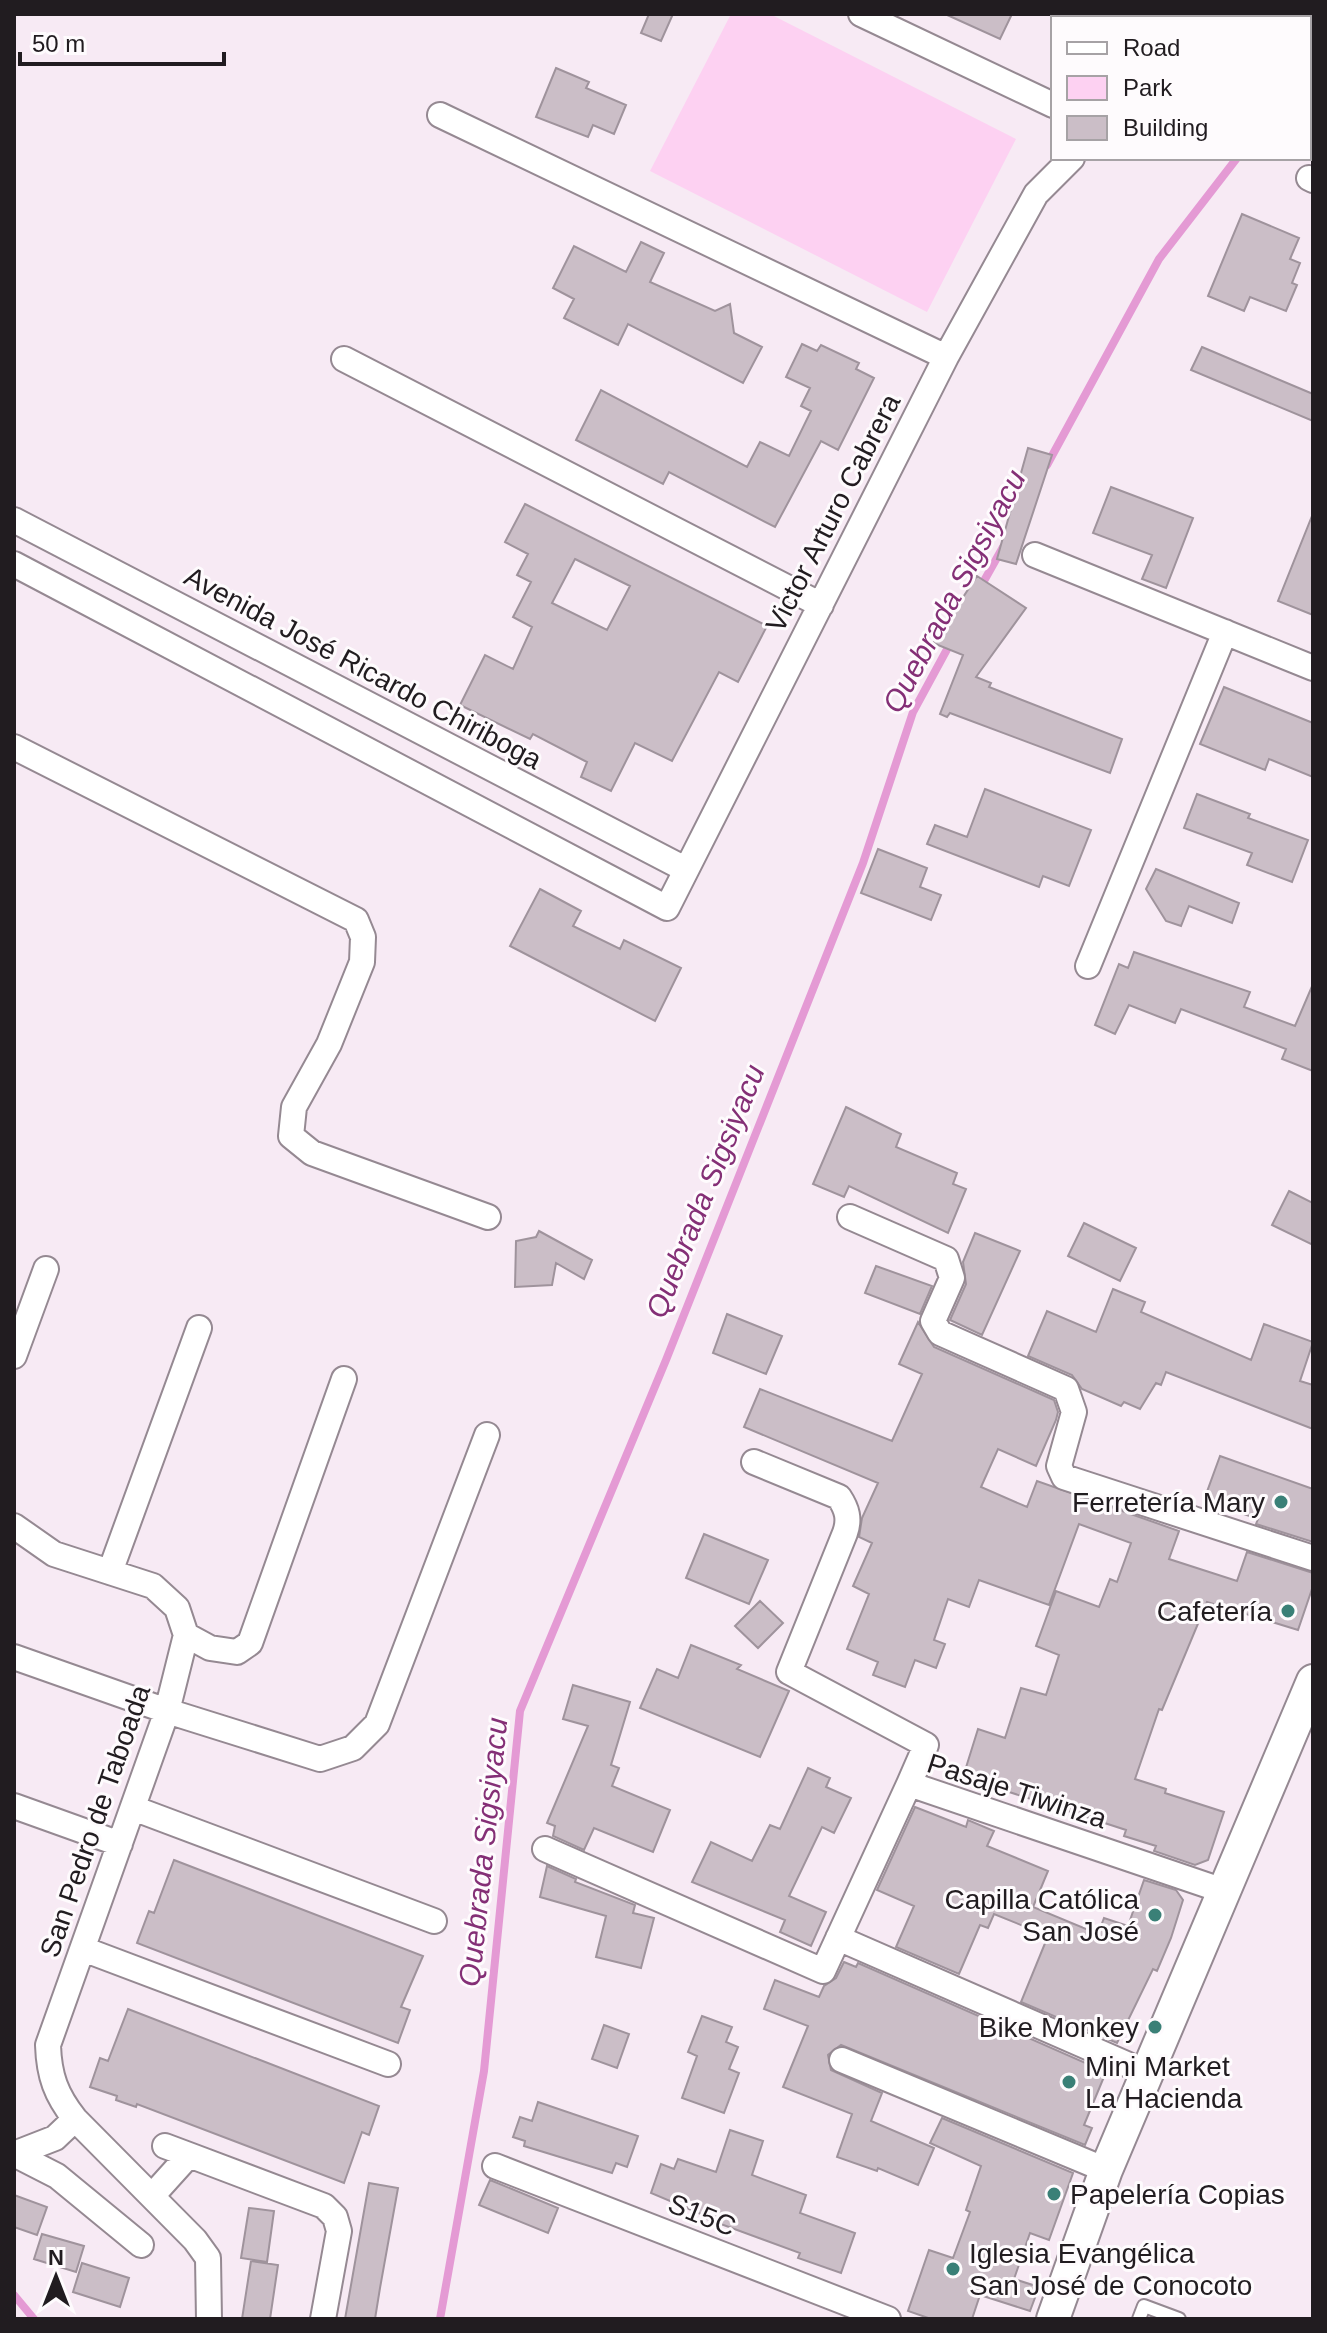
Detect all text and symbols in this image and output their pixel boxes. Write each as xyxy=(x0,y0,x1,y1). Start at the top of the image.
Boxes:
scale bar xyxy=(20,16,224,66)
legend xyxy=(1051,16,1311,160)
text: 50 m xyxy=(32,30,85,57)
text: Road xyxy=(1123,34,1180,61)
text: Park xyxy=(1123,74,1173,101)
text: Building xyxy=(1123,114,1208,141)
street label: Victor Arturo Cabrera xyxy=(760,389,907,637)
water label: Quebrada Sigsiyacu xyxy=(876,464,1032,718)
street label: Avenida José Ricardo Chiriboga xyxy=(179,561,547,776)
water label: Quebrada Sigsiyacu xyxy=(639,1059,771,1322)
place label: Ferretería Mary xyxy=(1072,1487,1265,1518)
marker: Ferretería Mary xyxy=(1272,1493,1290,1511)
place label: Cafetería xyxy=(1157,1596,1272,1627)
marker: Cafetería xyxy=(1279,1602,1297,1620)
street label: San Pedro de Taboada xyxy=(34,1680,156,1961)
water label: Quebrada Sigsiyacu xyxy=(452,1716,514,1988)
street label: Pasaje Tiwinza xyxy=(923,1747,1111,1835)
place label: Capilla Católica San José xyxy=(944,1884,1139,1947)
marker: Capilla Católica San José xyxy=(1146,1906,1164,1924)
place label: Bike Monkey xyxy=(979,2012,1139,2043)
marker: Bike Monkey xyxy=(1146,2018,1164,2036)
place label: Mini Market La Hacienda xyxy=(1085,2051,1243,2114)
marker: Mini Market La Hacienda xyxy=(1060,2073,1078,2091)
place label: Papelería Copias xyxy=(1070,2179,1285,2210)
marker: Papelería Copias xyxy=(1045,2185,1063,2203)
street label: S15C xyxy=(664,2188,740,2242)
north arrow xyxy=(16,2237,96,2317)
place label: Iglesia Evangélica San José de Conocoto xyxy=(969,2238,1252,2301)
text: N xyxy=(48,2245,64,2270)
marker: Iglesia Evangélica San José de Conocoto xyxy=(944,2260,962,2278)

